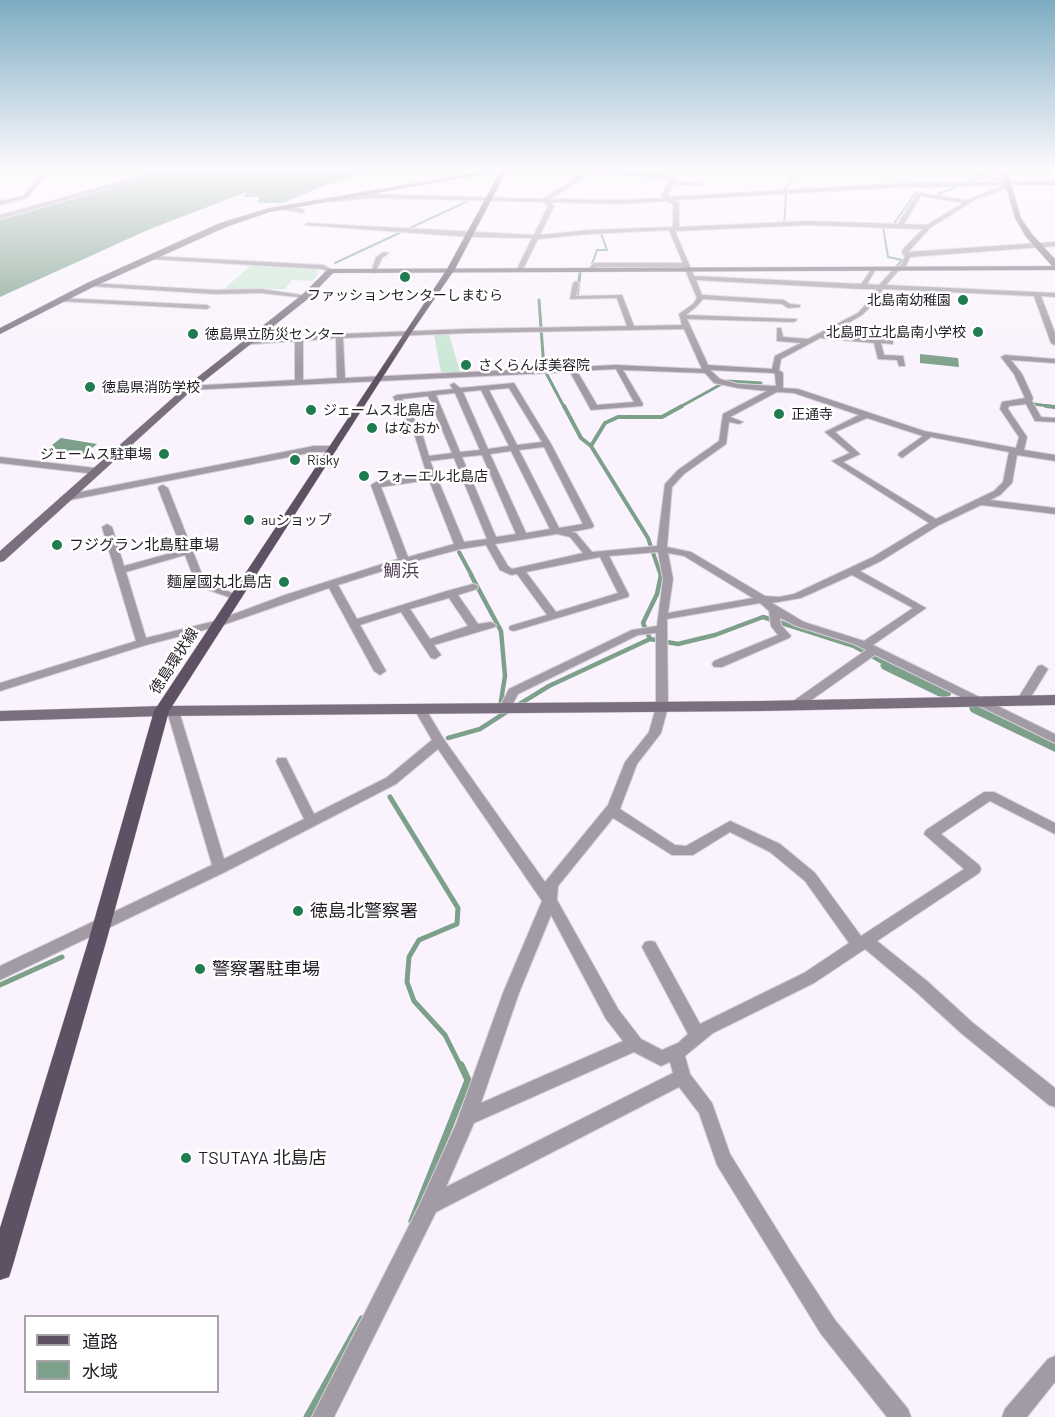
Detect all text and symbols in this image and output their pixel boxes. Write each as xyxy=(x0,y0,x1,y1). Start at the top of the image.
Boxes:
marker: ファッションセンターしまむら xyxy=(398,270,412,284)
place label: ファッションセンターしまむら xyxy=(307,287,503,303)
place label: 北島南幼稚園 xyxy=(867,292,951,308)
marker: 北島南幼稚園 xyxy=(956,293,970,307)
place label: 北島町立北島南小学校 xyxy=(826,324,966,340)
marker: 北島町立北島南小学校 xyxy=(971,325,985,339)
place label: 徳島県立防災センター xyxy=(205,326,345,342)
marker: 徳島県立防災センター xyxy=(186,327,200,341)
place label: さくらんぼ美容院 xyxy=(478,357,590,373)
marker: さくらんぼ美容院 xyxy=(459,358,473,372)
place label: 徳島県消防学校 xyxy=(102,379,200,395)
marker: 徳島県消防学校 xyxy=(83,380,97,394)
place label: ジェームス北島店 xyxy=(323,402,435,418)
marker: ジェームス北島店 xyxy=(304,403,318,417)
place label: 正通寺 xyxy=(791,406,833,422)
marker: 正通寺 xyxy=(772,407,786,421)
place label: はなおか xyxy=(384,420,440,436)
marker: はなおか xyxy=(365,421,379,435)
place label: ジェームス駐車場 xyxy=(40,446,152,462)
marker: ジェームス駐車場 xyxy=(157,447,171,461)
place label: Risky xyxy=(307,452,339,468)
marker: Risky xyxy=(288,453,302,467)
place label: フォーエル北島店 xyxy=(376,468,488,484)
marker: フォーエル北島店 xyxy=(357,469,371,483)
place label: auショップ xyxy=(261,512,332,528)
marker: auショップ xyxy=(242,513,256,527)
place label: フジグラン北島駐車場 xyxy=(69,536,219,554)
marker: フジグラン北島駐車場 xyxy=(50,538,64,552)
district label: 鯛浜 xyxy=(383,560,419,582)
place label: 麵屋國丸北島店 xyxy=(167,573,272,591)
marker: 麵屋國丸北島店 xyxy=(277,575,291,589)
street label: 徳島環状線 xyxy=(146,625,202,697)
place label: 徳島北警察署 xyxy=(310,900,418,922)
marker: 徳島北警察署 xyxy=(291,904,305,918)
place label: 警察署駐車場 xyxy=(212,958,320,980)
marker: 警察署駐車場 xyxy=(193,962,207,976)
place label: TSUTAYA 北島店 xyxy=(198,1147,327,1169)
marker: TSUTAYA 北島店 xyxy=(179,1151,193,1165)
legend xyxy=(24,1315,219,1393)
text: 道路 xyxy=(82,1330,118,1352)
text: 水域 xyxy=(82,1360,118,1382)

